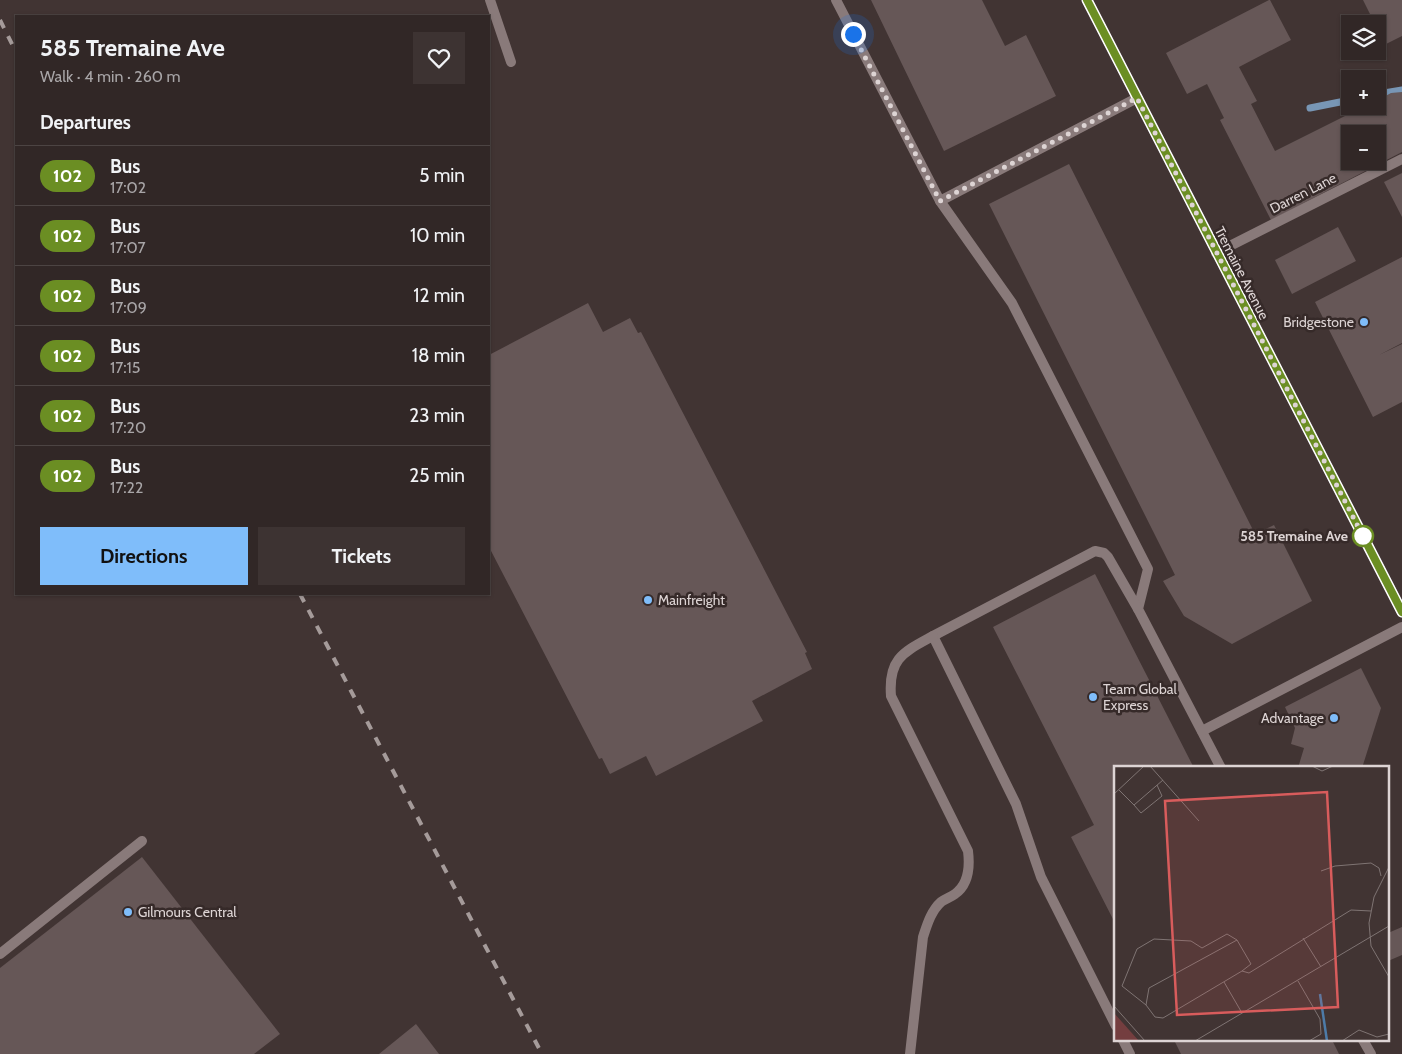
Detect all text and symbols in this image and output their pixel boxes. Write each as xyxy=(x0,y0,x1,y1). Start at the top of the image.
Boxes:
map controls xyxy=(1341,15,1386,170)
button: layers xyxy=(1341,15,1386,60)
your location xyxy=(841,22,866,47)
button: heart xyxy=(413,32,465,84)
text: 585 Tremaine Ave xyxy=(40,33,225,62)
text: Walk · 4 min · 260 m xyxy=(40,67,181,86)
button: + xyxy=(1341,70,1386,115)
text: Departures xyxy=(40,111,131,134)
button: − xyxy=(1341,125,1386,170)
text: Bus xyxy=(110,155,140,178)
text: 5 min xyxy=(419,164,465,187)
text: 102 xyxy=(53,165,82,187)
street label: Darren Lane xyxy=(1267,169,1339,217)
text: 17:02 xyxy=(110,178,146,197)
text: Bus xyxy=(110,215,140,238)
street label: Tremaine Avenue xyxy=(1211,223,1273,323)
text: 10 min xyxy=(410,224,465,247)
text: 102 xyxy=(53,225,82,247)
text: 17:07 xyxy=(110,238,146,257)
text: Bus xyxy=(110,275,140,298)
text: 12 min xyxy=(413,284,465,307)
text: 102 xyxy=(53,285,82,307)
text: 17:09 xyxy=(110,298,147,317)
place label: Bridgestone xyxy=(1283,313,1354,331)
marker: Bridgestone xyxy=(1358,316,1370,328)
text: Bus xyxy=(110,335,140,358)
text: 18 min xyxy=(412,344,465,367)
text: 102 xyxy=(53,345,82,367)
text: 17:15 xyxy=(110,358,140,377)
text: Bus xyxy=(110,395,140,418)
text: 23 min xyxy=(409,404,465,427)
text: 102 xyxy=(53,405,82,427)
text: 17:20 xyxy=(110,418,146,437)
text: Bus xyxy=(110,455,140,478)
text: 25 min xyxy=(409,464,465,487)
text: 102 xyxy=(53,465,82,487)
text: 17:22 xyxy=(110,478,143,497)
marker: 585 Tremaine Ave xyxy=(1352,525,1374,547)
button: Directions xyxy=(40,527,248,585)
button: Tickets xyxy=(258,527,465,585)
place label: 585 Tremaine Ave xyxy=(1240,527,1348,545)
place label: Mainfreight xyxy=(658,591,725,609)
marker: Mainfreight xyxy=(642,594,654,606)
place label: Team Global Express xyxy=(1103,680,1177,714)
marker: Team Global Express xyxy=(1087,691,1099,703)
place label: Advantage xyxy=(1261,709,1324,727)
marker: Advantage xyxy=(1328,712,1340,724)
inset map xyxy=(1114,766,1390,1042)
place label: Gilmours Central xyxy=(138,903,237,921)
marker: Gilmours Central xyxy=(122,906,134,918)

